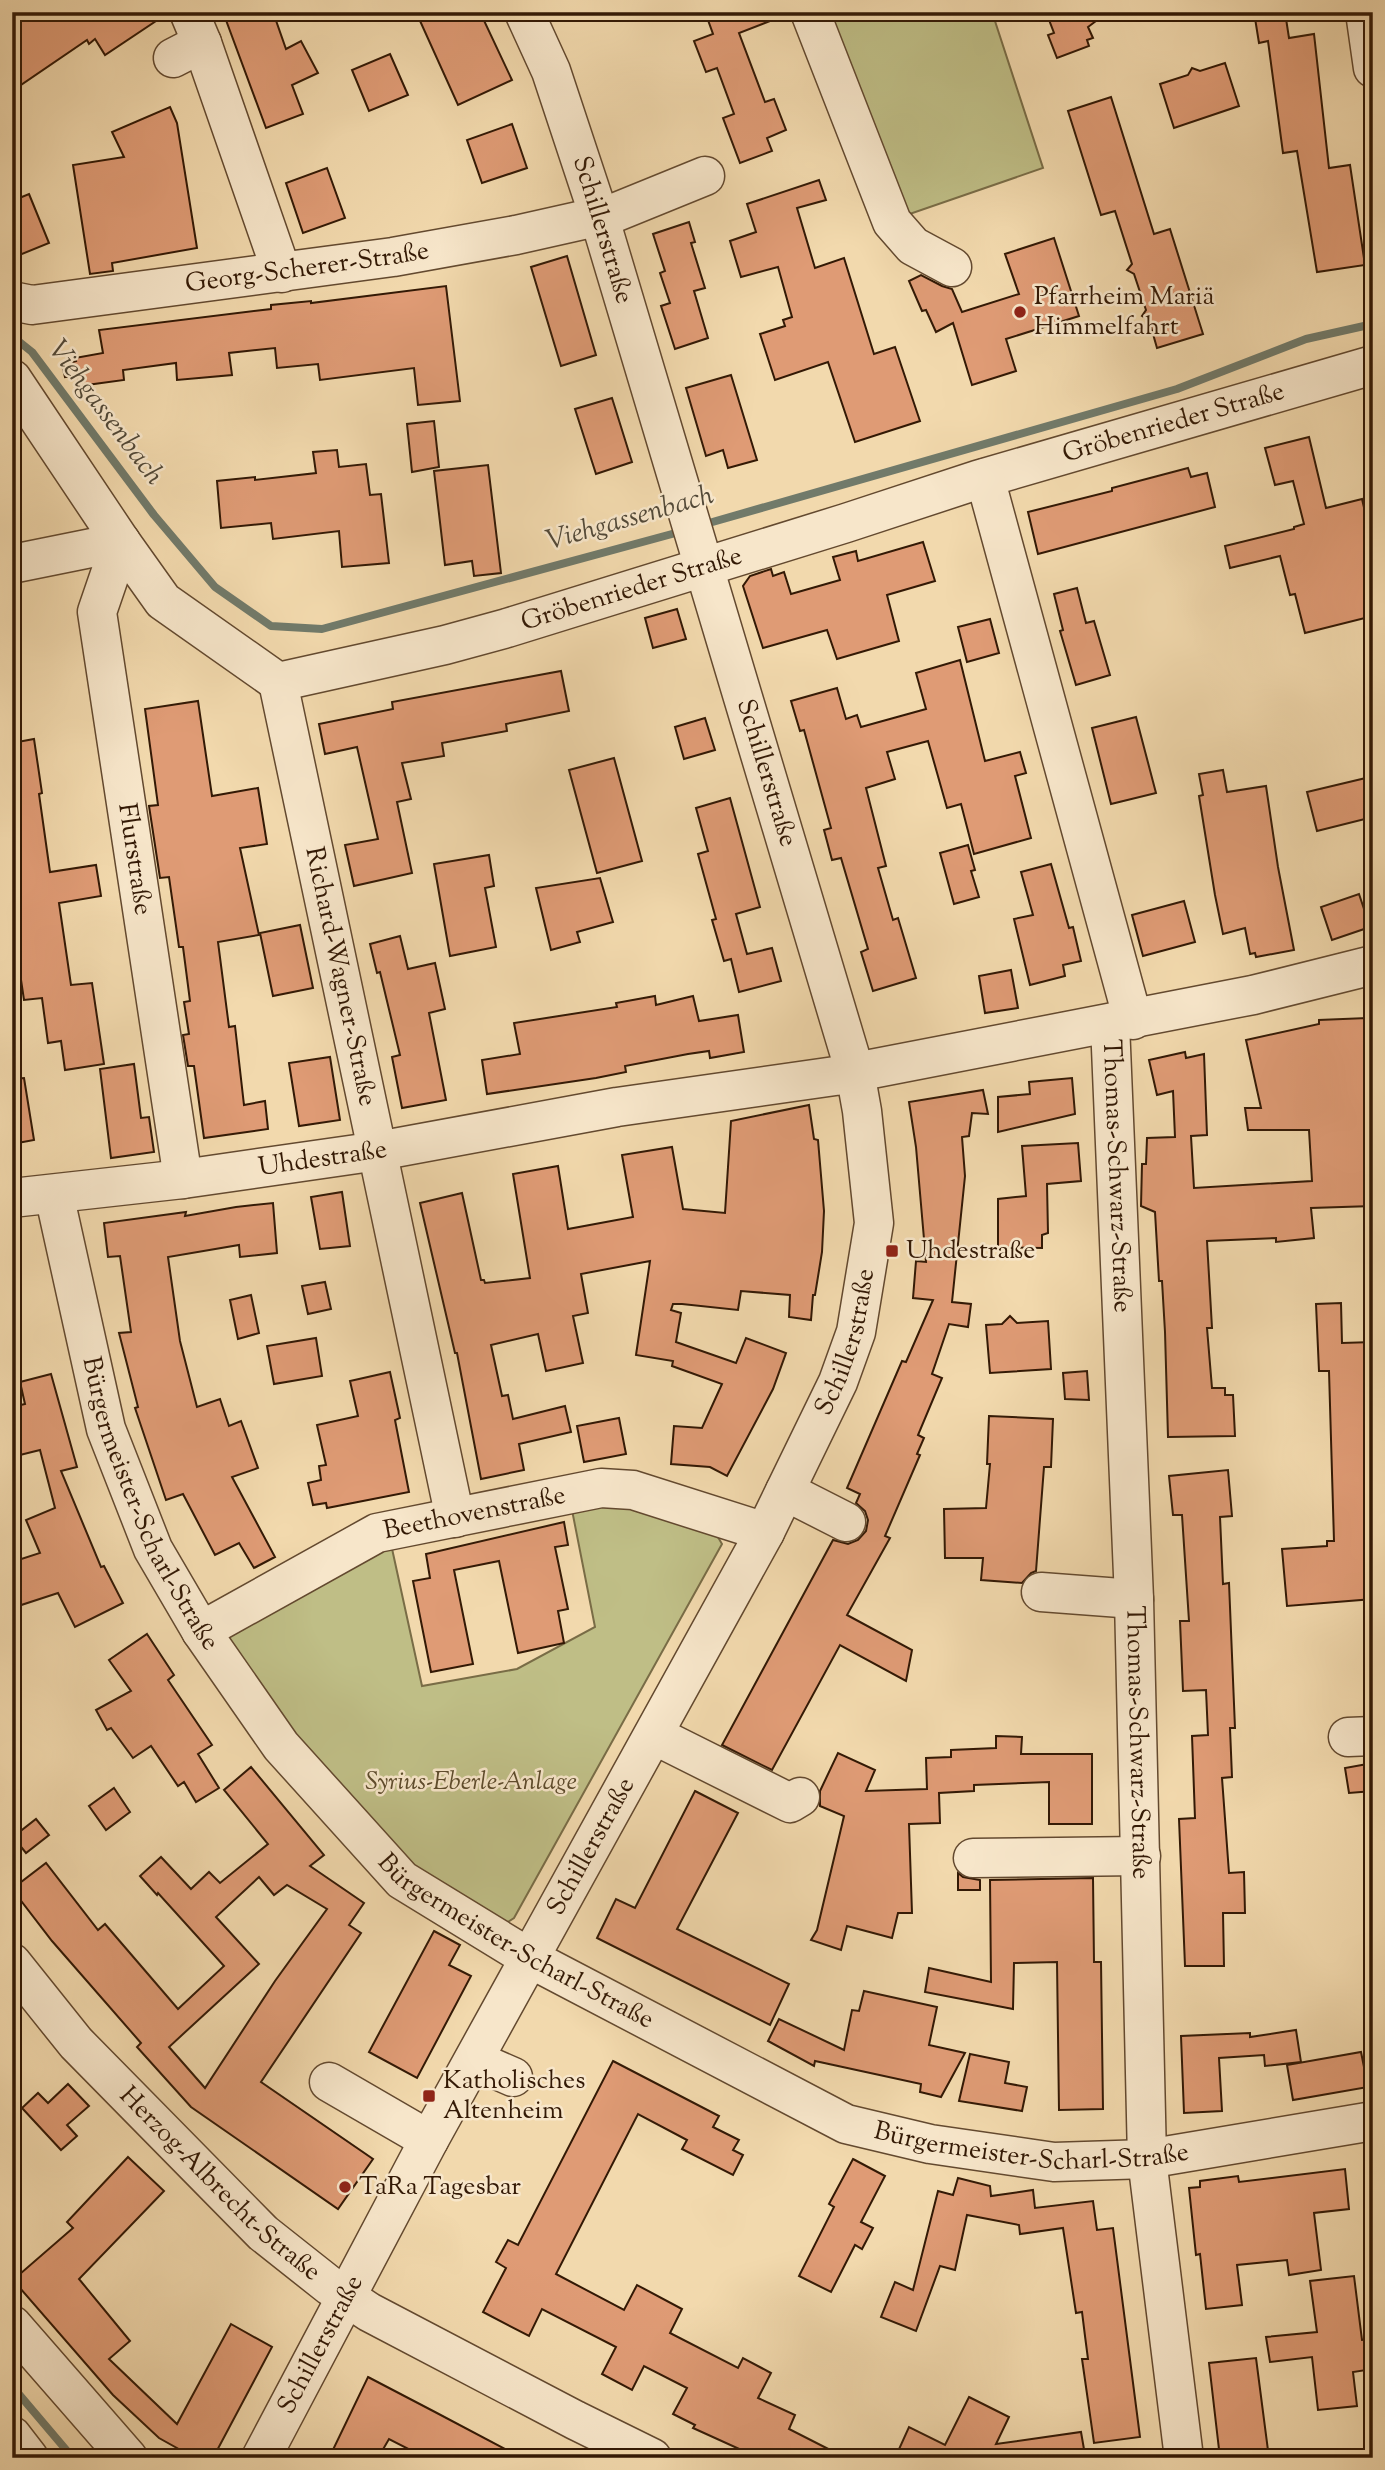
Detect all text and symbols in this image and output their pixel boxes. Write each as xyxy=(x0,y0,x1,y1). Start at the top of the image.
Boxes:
street label: Schillerstraße xyxy=(562,152,642,308)
street label: Georg-Scherer-Straße xyxy=(183,232,432,303)
place label: Pfarrheim Mariä Himmelfahrt xyxy=(1034,279,1214,346)
marker: Pfarrheim Mariä Himmelfahrt xyxy=(1012,304,1028,320)
water label: Viehgassenbach xyxy=(37,332,173,494)
street label: Gröbenrieder Straße xyxy=(1058,373,1289,473)
water label: Viehgassenbach xyxy=(542,476,719,562)
street label: Gröbenrieder Straße xyxy=(517,538,747,641)
street label: Schillerstraße xyxy=(726,695,806,851)
street label: Flurstraße xyxy=(108,801,161,918)
street label: Richard-Wagner-Straße xyxy=(295,844,386,1109)
street label: Thomas-Schwarz-Straße xyxy=(1092,1038,1141,1313)
street label: Uhdestraße xyxy=(256,1131,390,1186)
place label: Uhdestraße xyxy=(906,1233,1035,1270)
marker: Uhdestraße xyxy=(884,1243,900,1259)
street label: Schillerstraße xyxy=(806,1266,885,1422)
street label: Bürgermeister-Scharl-Straße xyxy=(72,1353,228,1658)
street label: Beethovenstraße xyxy=(380,1477,569,1550)
street label: Thomas-Schwarz-Straße xyxy=(1116,1605,1159,1880)
park label: Syrius-Eberle-Anlage xyxy=(365,1764,577,1801)
street label: Schillerstraße xyxy=(538,1771,644,1922)
street label: Bürgermeister-Scharl-Straße xyxy=(368,1845,660,2039)
place label: Katholisches Altenheim xyxy=(443,2063,585,2130)
street label: Herzog-Albrecht-Straße xyxy=(110,2078,328,2290)
marker: Katholisches Altenheim xyxy=(421,2088,437,2104)
street label: Bürgermeister-Scharl-Straße xyxy=(870,2113,1192,2181)
place label: TaRa Tagesbar xyxy=(359,2169,521,2206)
marker: TaRa Tagesbar xyxy=(337,2179,353,2195)
street label: Schillerstraße xyxy=(269,2269,373,2421)

